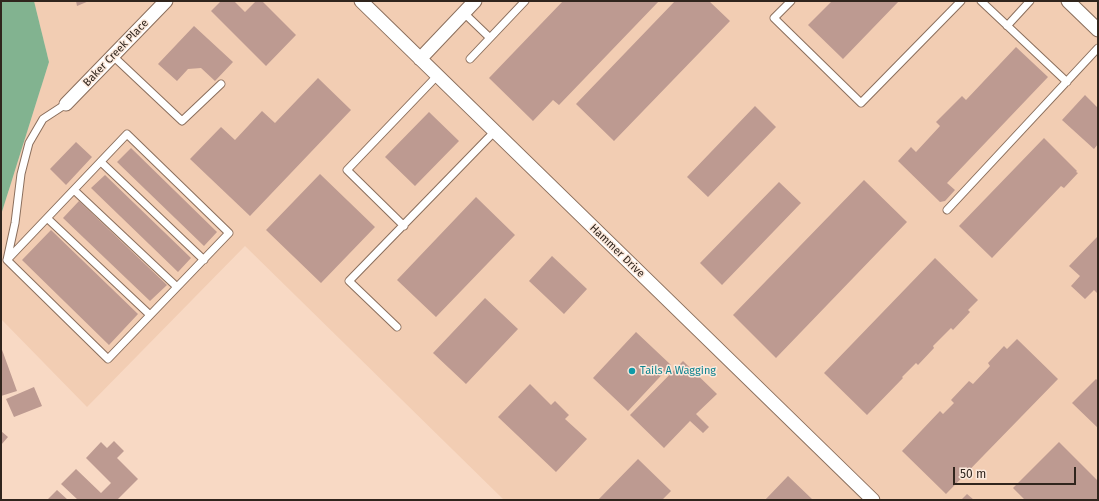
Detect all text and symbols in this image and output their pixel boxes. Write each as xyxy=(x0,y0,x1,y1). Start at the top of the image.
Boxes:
street label: Baker Creek Place xyxy=(81,17,151,89)
street label: Hammer Drive xyxy=(587,221,647,281)
place label: Tails A Wagging xyxy=(640,364,716,378)
marker: Tails A Wagging xyxy=(627,366,637,376)
scale bar xyxy=(955,459,1078,485)
text: 50 m xyxy=(960,467,986,481)

